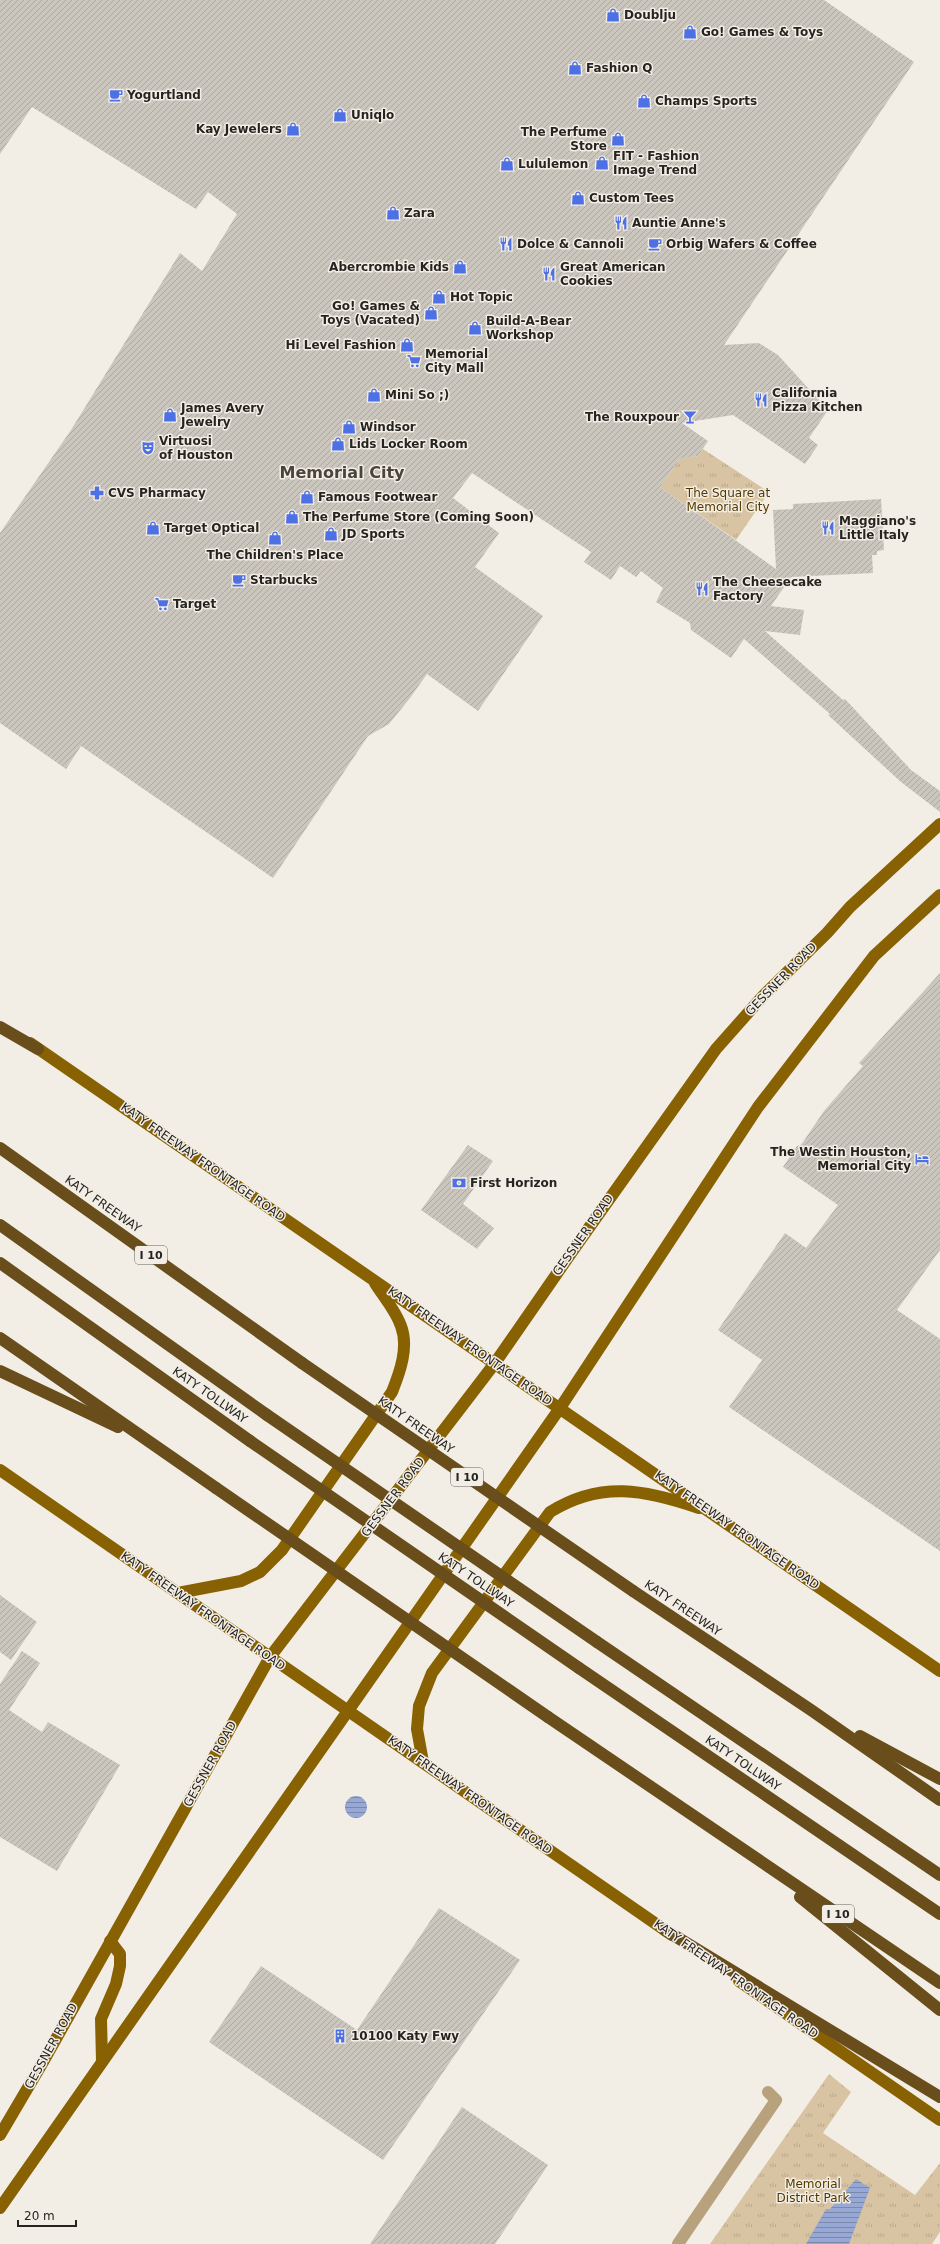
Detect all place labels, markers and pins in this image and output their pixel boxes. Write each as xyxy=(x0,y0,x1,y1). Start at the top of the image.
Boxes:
shop icon: Doublju xyxy=(605,7,621,23)
place label: Doublju xyxy=(624,8,676,22)
shop icon: Go! Games & Toys xyxy=(682,24,698,40)
place label: Go! Games & Toys xyxy=(701,25,823,39)
shop icon: Fashion Q xyxy=(567,60,583,76)
place label: Fashion Q xyxy=(586,61,653,75)
cafe icon: Yogurtland xyxy=(108,87,124,103)
place label: Yogurtland xyxy=(126,88,201,102)
shop icon: Champs Sports xyxy=(636,93,652,109)
place label: Champs Sports xyxy=(655,94,757,108)
shop icon: Uniqlo xyxy=(332,107,348,123)
place label: Uniqlo xyxy=(351,108,394,122)
shop icon: Kay Jewelers xyxy=(285,121,301,137)
place label: Kay Jewelers xyxy=(196,122,282,136)
place label: The Perfume Store xyxy=(521,125,607,153)
shop icon: The Perfume Store xyxy=(610,131,626,147)
place label: FIT - Fashion Image Trend xyxy=(613,149,699,177)
shop icon: FIT - Fashion Image Trend xyxy=(594,155,610,171)
shop icon: Lululemon xyxy=(499,156,515,172)
place label: Lululemon xyxy=(518,157,588,171)
shop icon: Custom Tees xyxy=(570,190,586,206)
place label: Custom Tees xyxy=(589,191,674,205)
shop icon: Zara xyxy=(385,205,401,221)
place label: Zara xyxy=(404,206,435,220)
restaurant icon: Auntie Anne's xyxy=(613,215,629,231)
place label: Auntie Anne's xyxy=(632,216,726,230)
restaurant icon: Dolce & Cannoli xyxy=(498,236,514,252)
cafe icon: Orbig Wafers & Coffee xyxy=(647,236,663,252)
place label: Dolce & Cannoli xyxy=(517,237,624,251)
place label: Orbig Wafers & Coffee xyxy=(666,237,817,251)
shop icon: Abercrombie Kids xyxy=(452,259,468,275)
place label: Abercrombie Kids xyxy=(329,260,449,274)
place label: Great American Cookies xyxy=(560,260,666,288)
restaurant icon: Great American Cookies xyxy=(541,266,557,282)
shop icon: Hot Topic xyxy=(431,289,447,305)
place label: Hot Topic xyxy=(450,290,513,304)
place label: Go! Games & Toys (Vacated) xyxy=(321,299,420,327)
shop icon: Go! Games & Toys (Vacated) xyxy=(423,305,439,321)
place label: Build-A-Bear Workshop xyxy=(486,314,571,342)
shop icon: Build-A-Bear Workshop xyxy=(467,320,483,336)
shop icon: Hi Level Fashion xyxy=(399,337,415,353)
place label: Hi Level Fashion xyxy=(285,338,396,352)
place label: Memorial City Mall xyxy=(425,347,488,375)
supermarket icon: Memorial City Mall xyxy=(406,353,422,369)
place label: California Pizza Kitchen xyxy=(772,386,863,414)
shop icon: Mini So ;) xyxy=(366,387,382,403)
place label: Mini So ;) xyxy=(385,388,449,402)
restaurant icon: California Pizza Kitchen xyxy=(753,392,769,408)
place label: James Avery Jewelry xyxy=(180,401,264,429)
shop icon: James Avery Jewelry xyxy=(162,407,178,423)
bar icon: The Rouxpour xyxy=(682,409,698,425)
place label: The Rouxpour xyxy=(585,410,679,424)
shop icon: Windsor xyxy=(341,419,357,435)
place label: Windsor xyxy=(360,420,416,434)
place label: Virtuosi of Houston xyxy=(159,434,233,462)
shop icon: Lids Locker Room xyxy=(330,436,346,452)
place label: Lids Locker Room xyxy=(349,437,468,451)
theatre icon: Virtuosi of Houston xyxy=(140,440,156,456)
pharmacy icon: CVS Pharmacy xyxy=(89,485,105,501)
place label: CVS Pharmacy xyxy=(108,486,206,500)
shop icon: Famous Footwear xyxy=(299,489,315,505)
place label: Famous Footwear xyxy=(318,490,437,504)
shop icon: The Perfume Store (Coming Soon) xyxy=(284,509,300,525)
place label: The Perfume Store (Coming Soon) xyxy=(303,510,534,524)
place label: Maggiano's Little Italy xyxy=(839,514,916,542)
shop icon: Target Optical xyxy=(145,520,161,536)
restaurant icon: Maggiano's Little Italy xyxy=(820,520,836,536)
place label: Target Optical xyxy=(164,521,259,535)
shop icon: JD Sports xyxy=(323,526,339,542)
place label: JD Sports xyxy=(341,527,405,541)
shop icon: The Children's Place xyxy=(267,530,283,546)
place label: The Children's Place xyxy=(206,548,344,562)
cafe icon: Starbucks xyxy=(231,572,247,588)
place label: Starbucks xyxy=(250,573,318,587)
place label: The Cheesecake Factory xyxy=(713,575,822,603)
restaurant icon: The Cheesecake Factory xyxy=(694,581,710,597)
supermarket icon: Target xyxy=(154,596,170,612)
place label: Target xyxy=(173,597,216,611)
place label: The Westin Houston, Memorial City xyxy=(770,1145,911,1173)
hotel icon: The Westin Houston, Memorial City xyxy=(914,1151,930,1167)
bank icon: First Horizon xyxy=(451,1175,467,1191)
place label: First Horizon xyxy=(470,1176,557,1190)
building icon: 10100 Katy Fwy xyxy=(332,2028,348,2044)
place label: 10100 Katy Fwy xyxy=(351,2029,459,2043)

